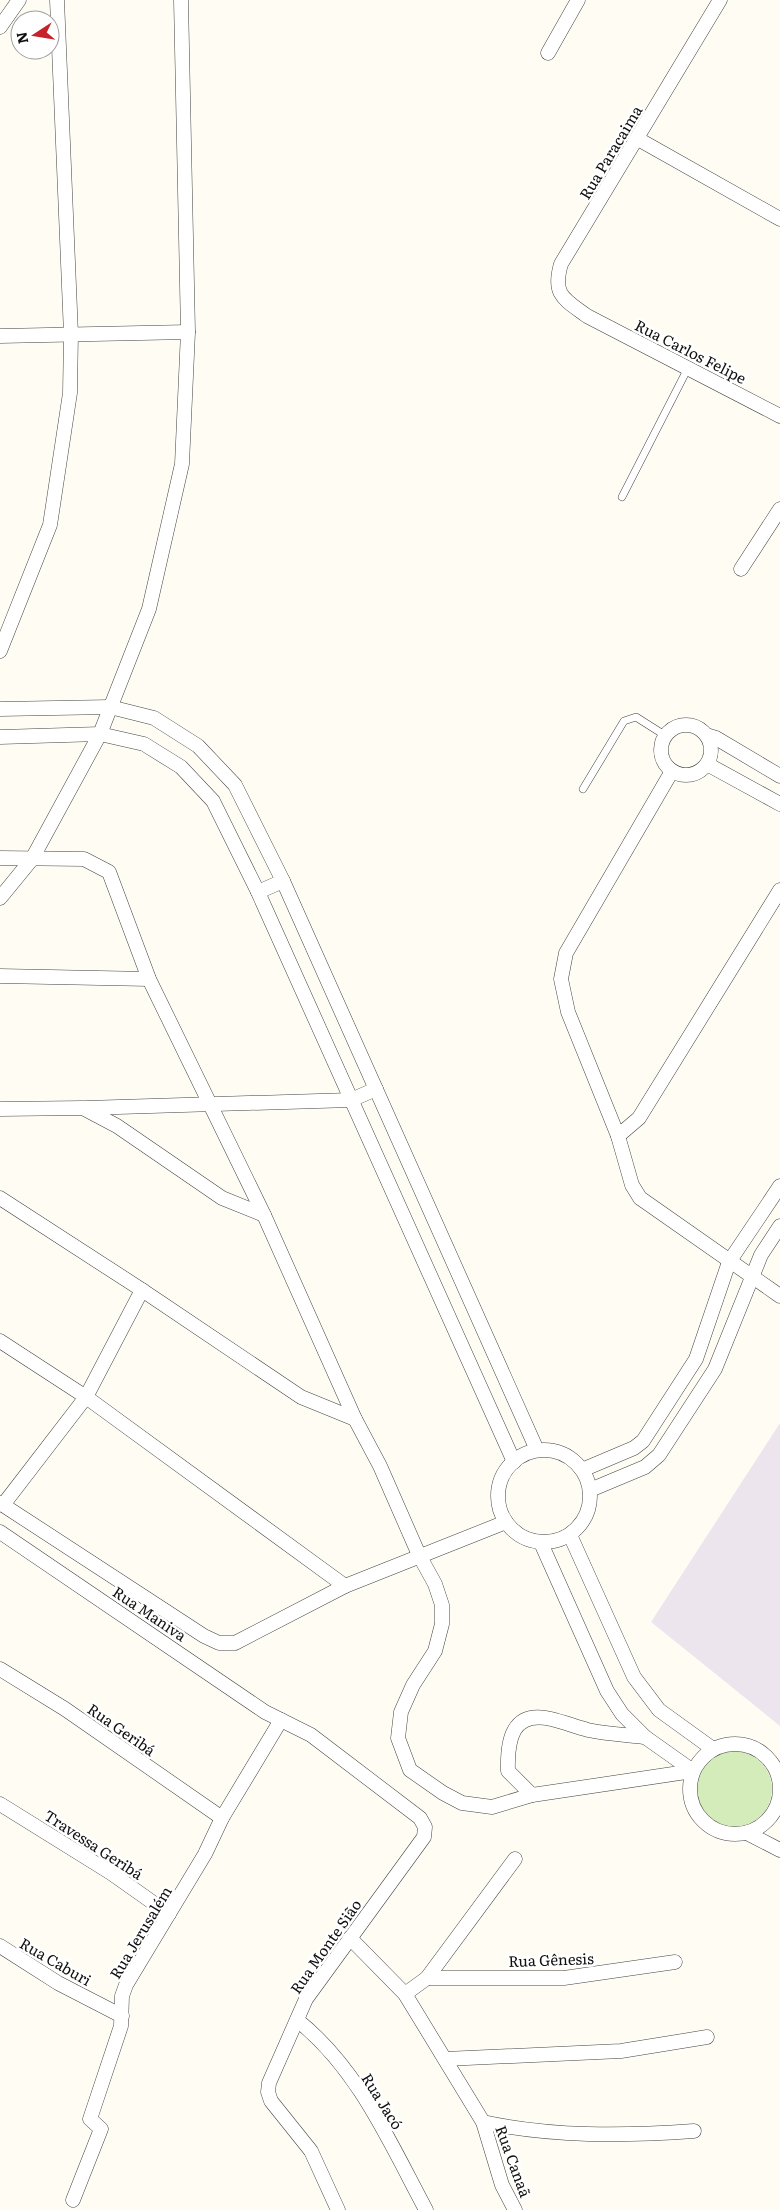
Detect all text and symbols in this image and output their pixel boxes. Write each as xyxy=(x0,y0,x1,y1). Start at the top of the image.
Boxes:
north arrow xyxy=(10,10,60,60)
text: N xyxy=(10,30,32,46)
street label: Rua Paracaima xyxy=(573,100,648,203)
street label: Rua Carlos Felipe xyxy=(631,313,751,389)
street label: Rua Maniva xyxy=(108,1580,192,1647)
street label: Rua Geribá xyxy=(83,1697,162,1762)
street label: Travessa Geribá xyxy=(40,1803,149,1885)
street label: Rua Jerusalém xyxy=(103,1881,177,1983)
street label: Rua Monte Sião xyxy=(284,1894,366,1998)
street label: Rua Caburi xyxy=(16,1931,96,1991)
street label: Rua Gênesis xyxy=(508,1946,594,1972)
street label: Rua Jacó xyxy=(357,2068,409,2134)
street label: Rua Canaã xyxy=(490,2122,538,2201)

